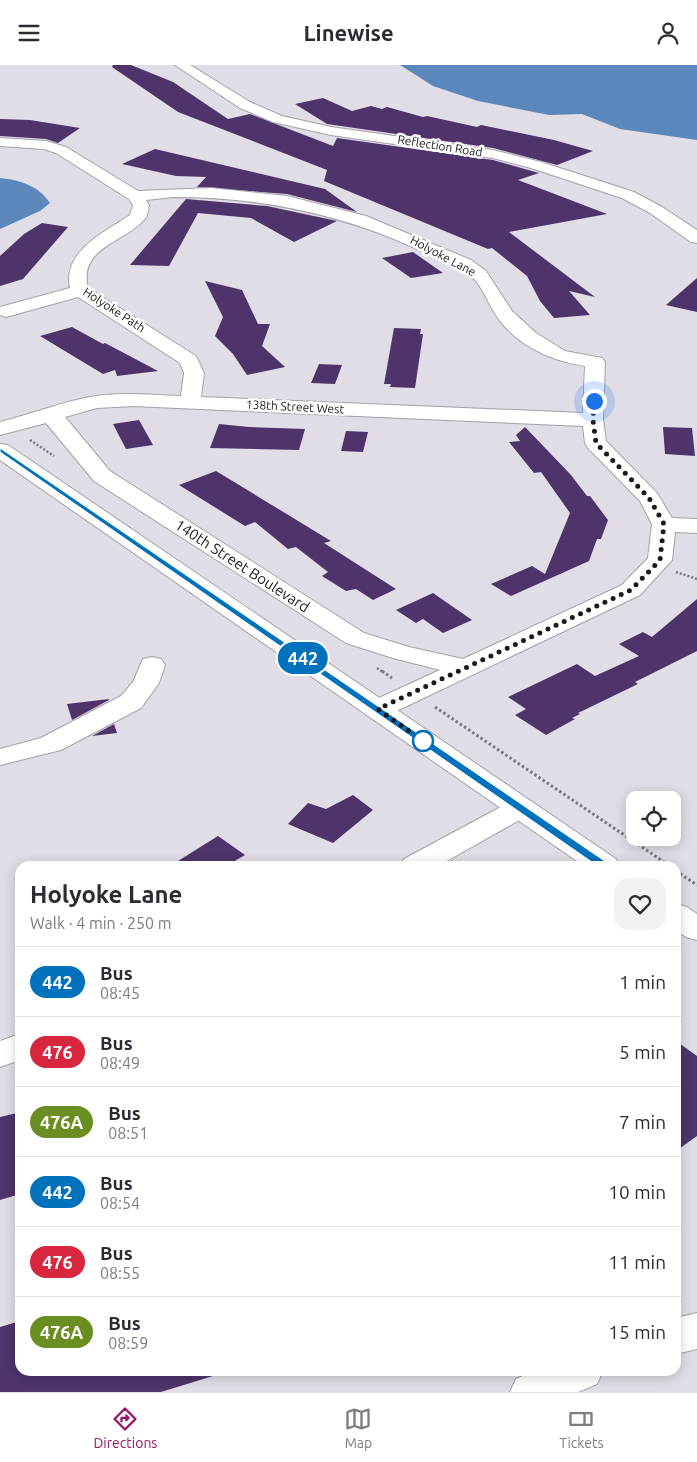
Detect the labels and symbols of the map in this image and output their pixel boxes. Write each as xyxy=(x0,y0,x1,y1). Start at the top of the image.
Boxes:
street label: Reflection Road xyxy=(397,132,484,159)
street label: Holyoke Lane xyxy=(408,233,478,278)
street label: Holyoke Path xyxy=(81,285,148,334)
your location xyxy=(582,389,607,414)
street label: 138th Street West xyxy=(246,397,345,416)
street label: 140th Street Boulevard xyxy=(172,516,313,616)
line badge: 442 xyxy=(274,642,332,674)
unlabelled marker xyxy=(412,730,434,752)

